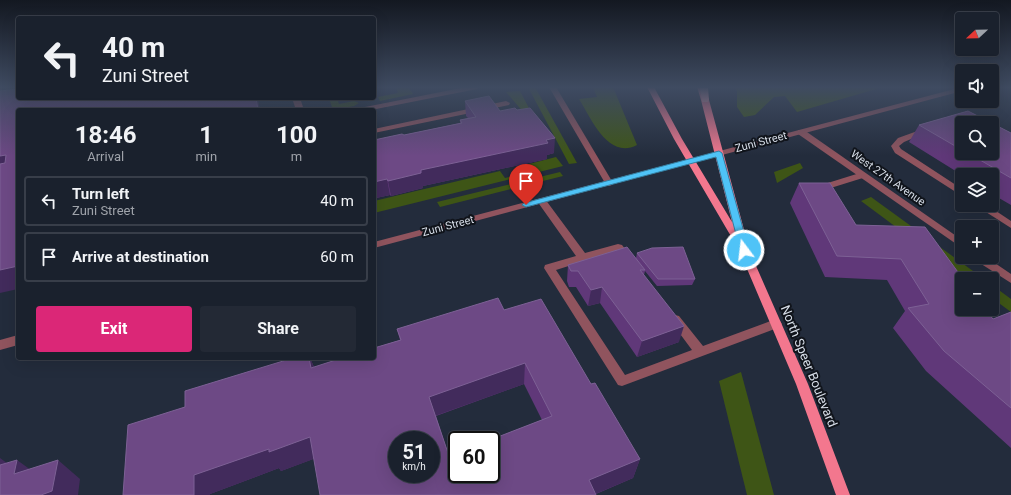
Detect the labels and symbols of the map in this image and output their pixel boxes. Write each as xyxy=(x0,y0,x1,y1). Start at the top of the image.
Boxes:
north arrow xyxy=(955,12,999,56)
street label: Zuni Street xyxy=(734,129,789,155)
street label: West 27th Avenue xyxy=(848,147,928,209)
pin xyxy=(509,164,543,205)
street label: Zuni Street xyxy=(421,213,476,239)
position arrow xyxy=(723,229,765,271)
street label: North Speer Boulevard xyxy=(778,303,840,429)
speed limit sign: 60 xyxy=(448,431,500,483)

